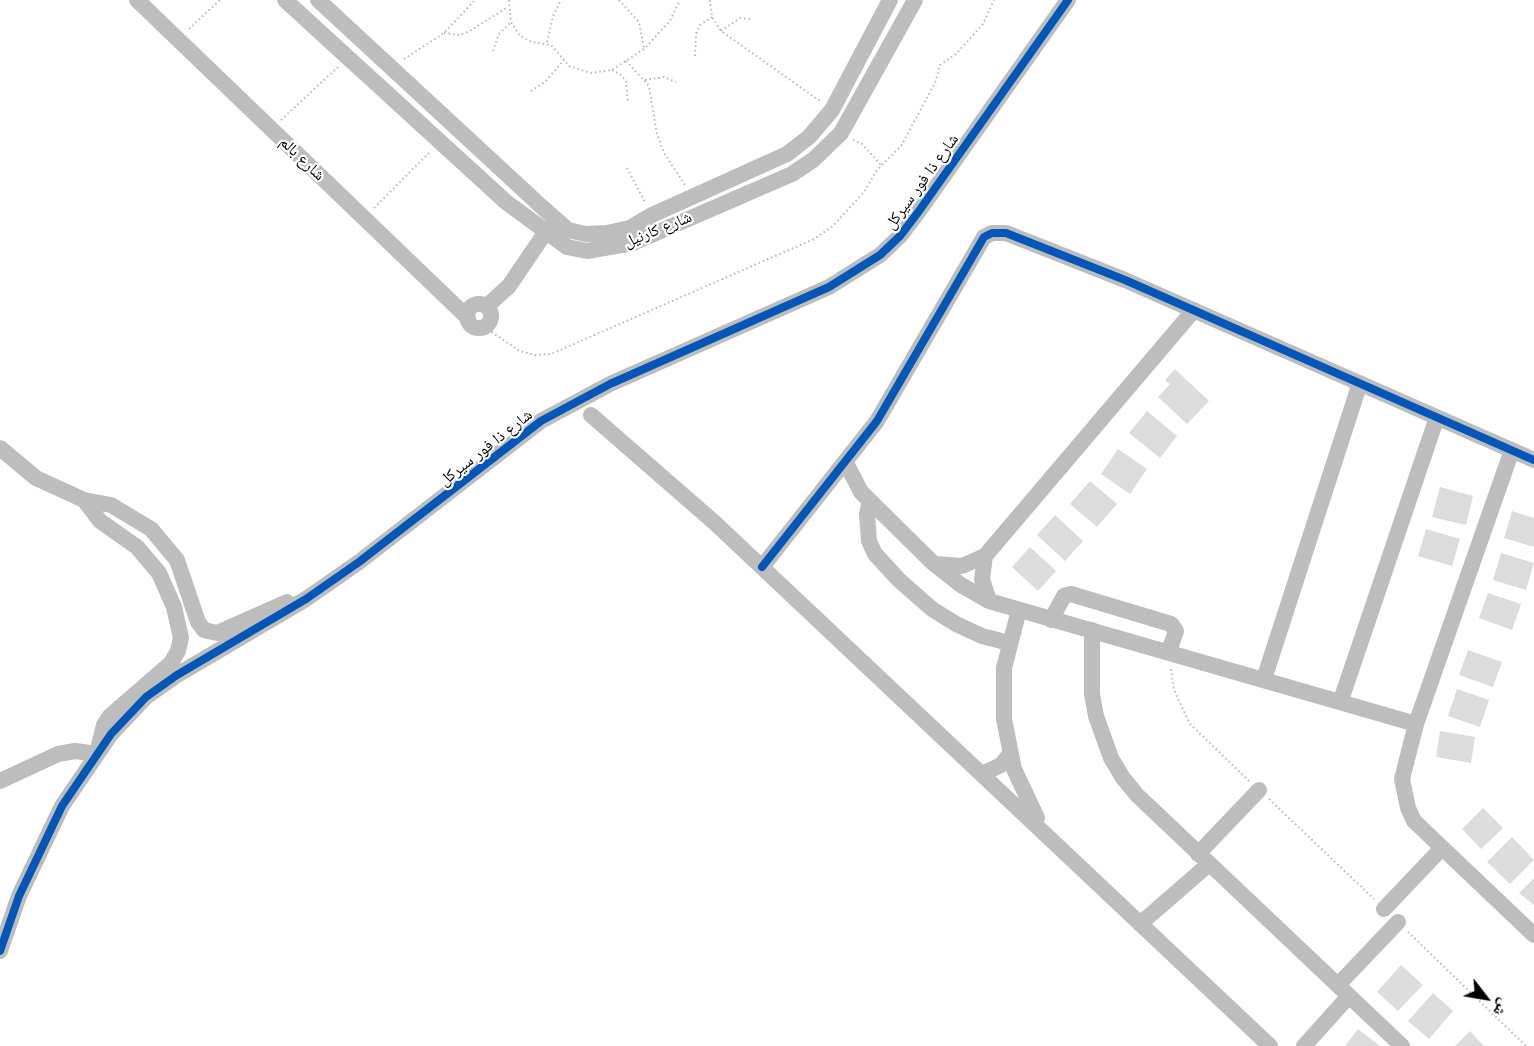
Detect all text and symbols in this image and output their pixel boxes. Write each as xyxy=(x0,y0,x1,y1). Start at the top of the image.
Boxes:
street label: شارع ذا فور سيركل xyxy=(881,130,963,234)
street label: شارع بالم xyxy=(275,133,329,185)
street label: شارع كارنيل xyxy=(621,208,695,252)
street label: شارع ذا فور سيركل xyxy=(435,406,537,490)
north arrow xyxy=(1456,968,1516,1028)
text: ش xyxy=(1490,996,1514,1019)

